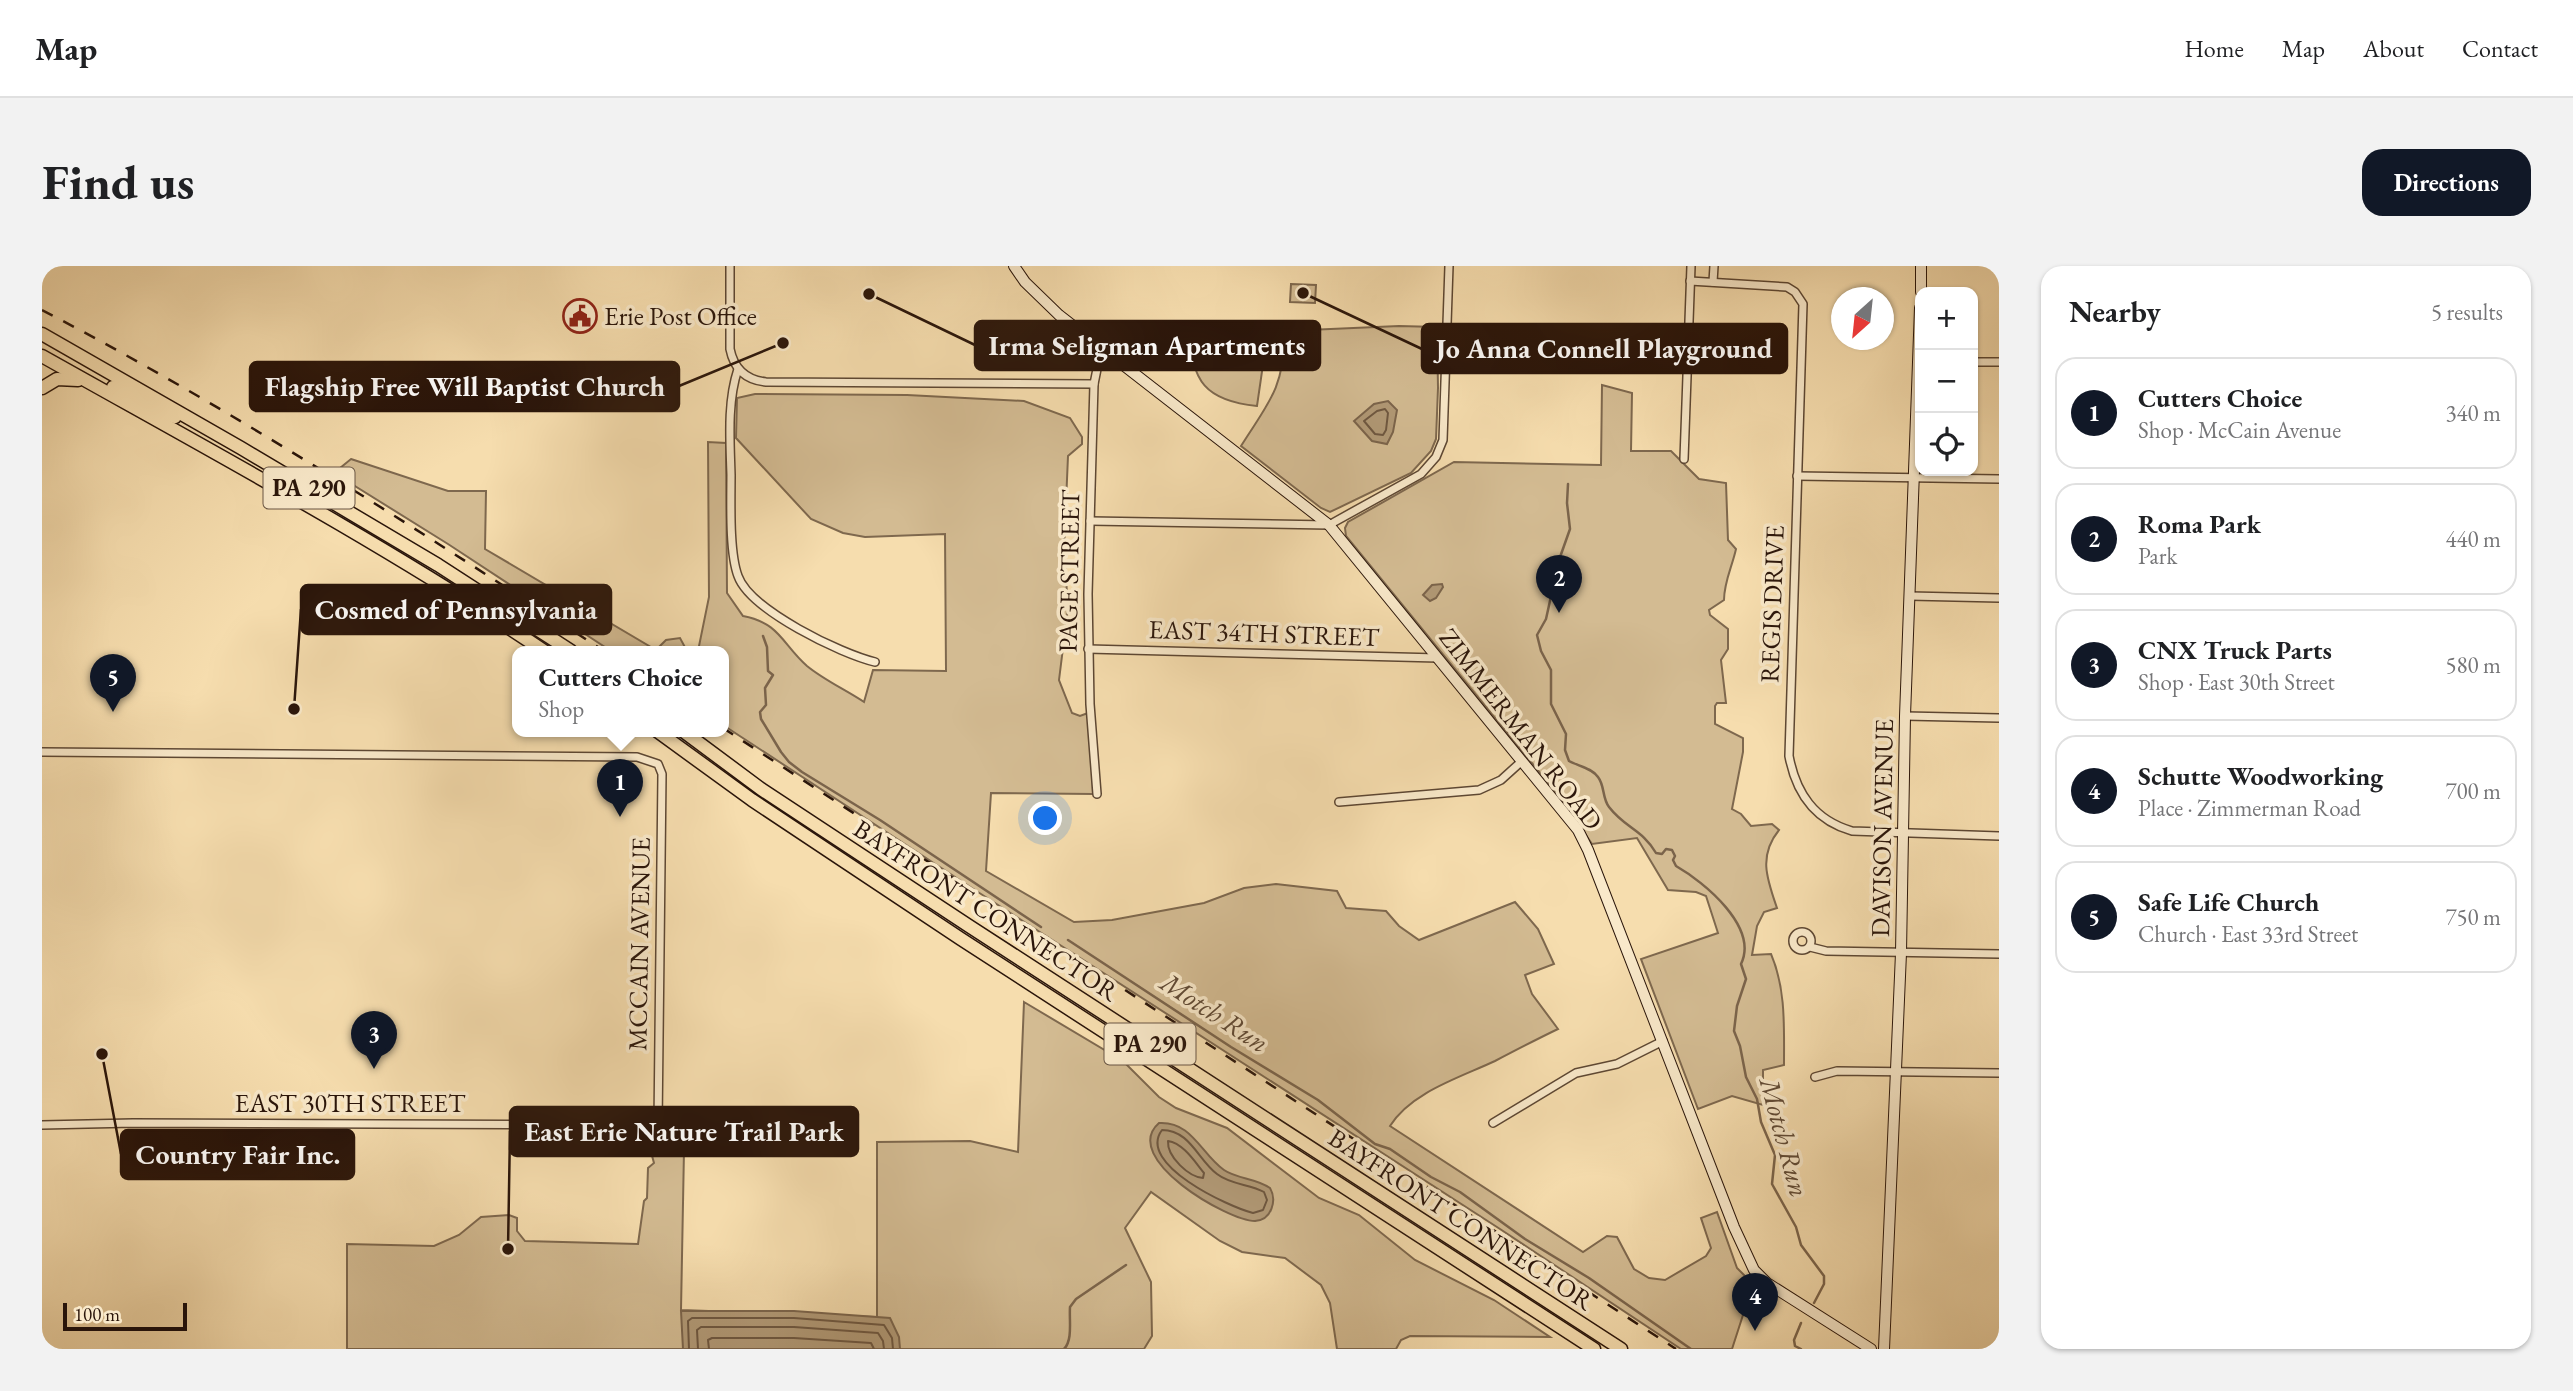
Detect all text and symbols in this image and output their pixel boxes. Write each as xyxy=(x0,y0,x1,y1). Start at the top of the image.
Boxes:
text: Map xyxy=(35,27,97,70)
text: Home xyxy=(2184,33,2244,64)
text: Map xyxy=(2282,33,2325,64)
text: About xyxy=(2363,33,2424,64)
text: Contact xyxy=(2462,33,2538,64)
button: Directions xyxy=(2362,149,2531,216)
text: Find us xyxy=(42,150,194,214)
north arrow xyxy=(1831,287,1894,350)
map controls xyxy=(1915,287,1978,476)
button: + xyxy=(1915,287,1978,350)
text: Nearby xyxy=(2069,292,2161,331)
public building icon: Erie Post Office xyxy=(561,297,599,335)
text: 5 results xyxy=(2431,297,2503,327)
place label: Erie Post Office xyxy=(604,299,757,333)
callout: Irma Seligman Apartments xyxy=(975,321,1320,370)
callout: Jo Anna Connell Playground xyxy=(1422,324,1787,373)
text: Irma Seligman Apartments xyxy=(989,327,1305,363)
text: Jo Anna Connell Playground xyxy=(1433,330,1773,366)
button: − xyxy=(1915,350,1978,413)
callout: Flagship Free Will Baptist Church xyxy=(250,362,679,411)
text: Flagship Free Will Baptist Church xyxy=(265,368,666,404)
text: Cutters Choice xyxy=(2138,381,2302,415)
text: 1 xyxy=(2088,398,2100,428)
text: 340 m xyxy=(2445,398,2501,428)
button: locate xyxy=(1915,413,1978,476)
text: Shop · McCain Avenue xyxy=(2138,415,2341,445)
road number: PA 290 xyxy=(264,468,354,509)
street label: PAGE STREET xyxy=(1051,489,1087,653)
text: Roma Park xyxy=(2138,507,2261,541)
street label: REGIS DRIVE xyxy=(1752,524,1792,683)
text: 2 xyxy=(2088,524,2100,554)
text: 440 m xyxy=(2445,524,2501,554)
text: Park xyxy=(2138,541,2177,571)
pin: 2 xyxy=(1536,555,1582,613)
callout: Cosmed of Pennsylvania xyxy=(301,585,611,634)
text: Cosmed of Pennsylvania xyxy=(315,591,598,627)
street label: EAST 34TH STREET xyxy=(1148,612,1380,654)
street label: ZIMMERMAN ROAD xyxy=(1432,621,1610,837)
text: CNX Truck Parts xyxy=(2138,633,2332,667)
popup xyxy=(512,646,729,737)
text: 3 xyxy=(2088,650,2100,680)
text: 580 m xyxy=(2445,650,2501,680)
pin: 5 xyxy=(90,654,136,712)
text: Cutters Choice xyxy=(538,660,703,694)
text: Shop · East 30th Street xyxy=(2138,667,2335,697)
text: Shop xyxy=(538,694,584,724)
street label: DAVISON AVENUE xyxy=(1863,718,1901,937)
pin: 1 xyxy=(597,759,643,817)
text: Schutte Woodworking xyxy=(2138,759,2383,793)
text: 4 xyxy=(2088,776,2100,806)
text: 700 m xyxy=(2445,776,2501,806)
text: Place · Zimmerman Road xyxy=(2138,793,2361,823)
your location xyxy=(1028,801,1062,835)
street label: BAYFRONT CONNECTOR xyxy=(847,812,1125,1009)
street label: MCCAIN AVENUE xyxy=(620,836,658,1051)
text: Safe Life Church xyxy=(2138,885,2319,919)
text: 5 xyxy=(2088,902,2100,932)
text: 750 m xyxy=(2445,902,2501,932)
text: Church · East 33rd Street xyxy=(2138,919,2358,949)
water label: Motch Run xyxy=(1152,963,1276,1060)
pin: 3 xyxy=(351,1011,397,1069)
road number: PA 290 xyxy=(1104,1024,1196,1064)
water label: Motch Run xyxy=(1751,1072,1818,1201)
street label: EAST 30TH STREET xyxy=(235,1086,466,1120)
callout: East Erie Nature Trail Park xyxy=(510,1107,858,1156)
text: East Erie Nature Trail Park xyxy=(524,1113,845,1149)
street label: BAYFRONT CONNECTOR xyxy=(1322,1121,1600,1318)
callout: Country Fair Inc. xyxy=(121,1130,354,1179)
text: Country Fair Inc. xyxy=(136,1136,340,1172)
pin: 4 xyxy=(1732,1273,1778,1331)
scale bar xyxy=(63,1300,187,1332)
text: 100 m xyxy=(74,1302,120,1327)

